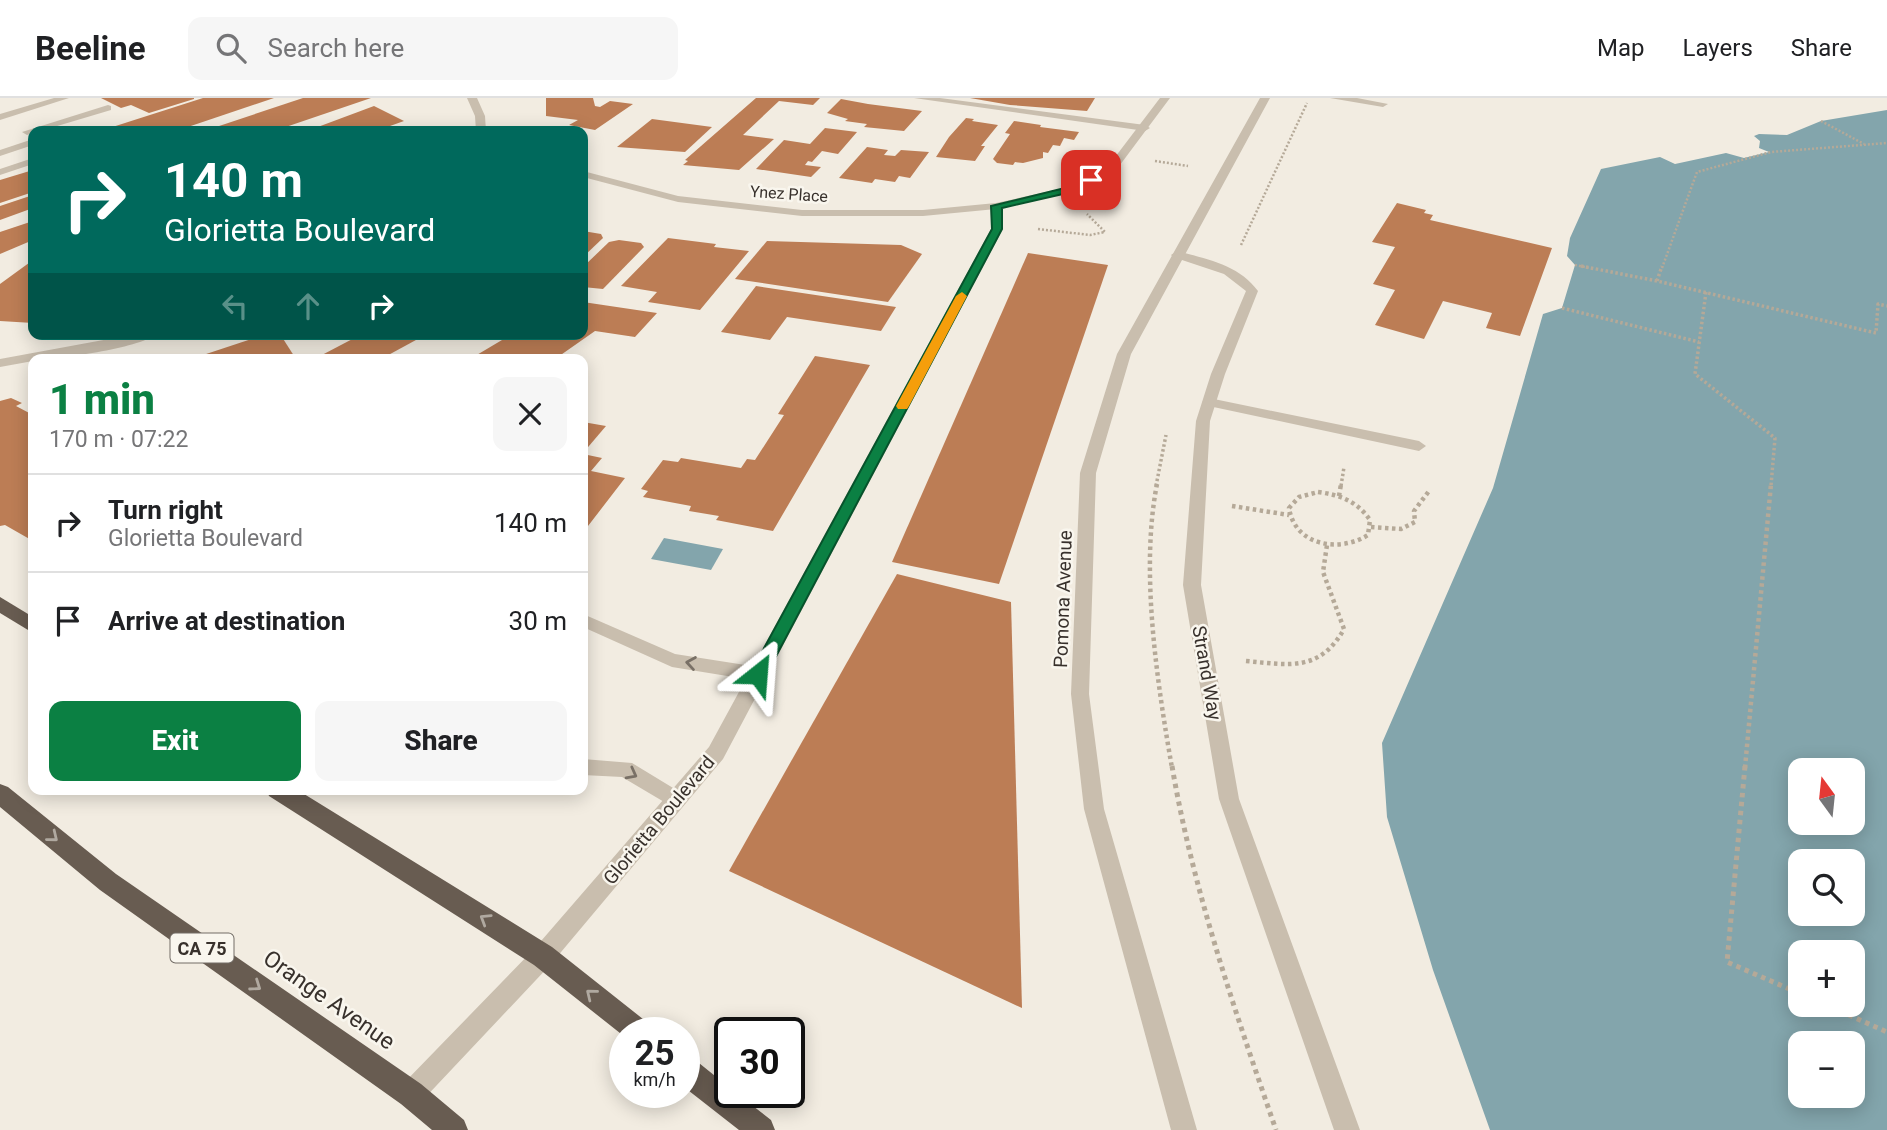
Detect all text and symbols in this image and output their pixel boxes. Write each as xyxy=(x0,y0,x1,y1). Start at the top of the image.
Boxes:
search box xyxy=(188,17,678,80)
text: Beeline xyxy=(35,29,146,68)
icon: search xyxy=(212,29,250,67)
text: Search here xyxy=(268,33,404,63)
text: Map xyxy=(1597,34,1645,62)
text: Layers xyxy=(1683,34,1753,62)
text: Share xyxy=(1791,34,1852,62)
pin xyxy=(1061,150,1121,210)
text: 140 m xyxy=(164,152,303,209)
icon: right xyxy=(49,154,140,245)
icon: arrive xyxy=(1072,161,1110,199)
street label: Ynez Place xyxy=(749,182,829,206)
text: Glorietta Boulevard xyxy=(164,211,435,249)
icon: left xyxy=(216,287,254,325)
icon: ahead xyxy=(289,287,327,325)
icon: right xyxy=(362,287,400,325)
text: 1 min xyxy=(49,375,155,424)
button: close xyxy=(493,377,567,451)
text: 170 m · 07:22 xyxy=(49,426,188,453)
text: Turn right xyxy=(108,495,223,525)
icon: right xyxy=(49,504,87,542)
text: 140 m xyxy=(494,508,567,538)
text: Glorietta Boulevard xyxy=(108,525,303,552)
street label: Pomona Avenue xyxy=(1049,530,1077,668)
icon: arrive xyxy=(49,602,87,640)
text: Arrive at destination xyxy=(108,606,345,636)
text: 30 m xyxy=(509,606,567,636)
street label: Strand Way xyxy=(1187,624,1227,722)
position arrow xyxy=(721,637,795,711)
one-way arrow xyxy=(685,656,697,671)
button: Exit xyxy=(49,701,301,781)
button: Share xyxy=(315,701,567,781)
street label: Glorietta Boulevard xyxy=(598,751,720,889)
north arrow xyxy=(1788,758,1866,835)
map controls xyxy=(1788,758,1865,1108)
one-way arrow xyxy=(625,766,638,780)
one-way arrow xyxy=(45,829,57,842)
button: search xyxy=(1788,849,1865,926)
one-way arrow xyxy=(480,915,493,928)
road number: CA 75 xyxy=(170,934,234,962)
button: + xyxy=(1788,940,1865,1017)
street label: Orange Avenue xyxy=(258,945,400,1055)
one-way arrow xyxy=(248,978,261,990)
one-way arrow xyxy=(587,990,600,1002)
speed limit sign: 30 xyxy=(714,1017,805,1108)
button: − xyxy=(1788,1031,1865,1108)
text: 25 xyxy=(634,1033,675,1074)
text: km/h xyxy=(633,1069,676,1090)

